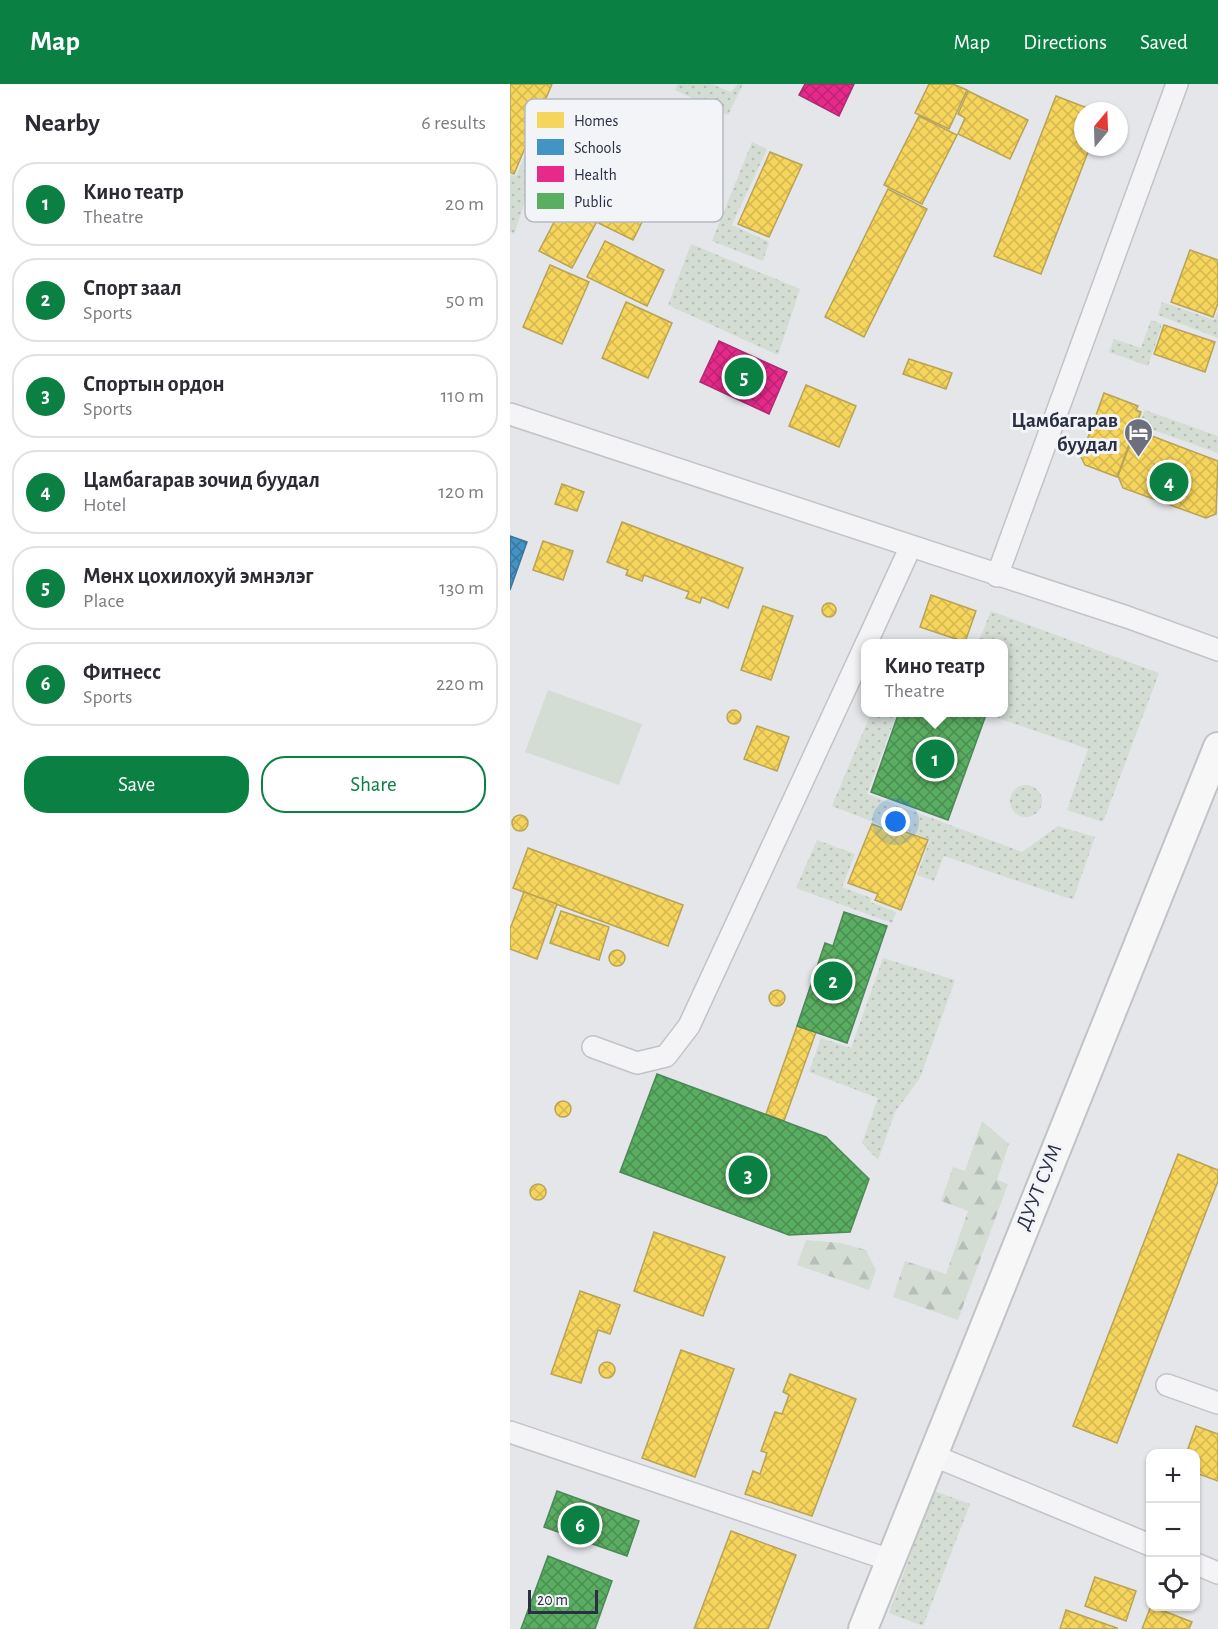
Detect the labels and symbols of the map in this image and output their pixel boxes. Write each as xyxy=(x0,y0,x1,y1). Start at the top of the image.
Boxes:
legend xyxy=(525,99,723,222)
north arrow xyxy=(1074,102,1128,156)
text: Homes xyxy=(574,113,618,129)
text: Schools xyxy=(574,140,621,156)
text: Health xyxy=(574,167,617,183)
text: Public xyxy=(574,194,612,210)
pin: 5 xyxy=(724,354,764,400)
place label: Цамбагарав буудал xyxy=(1011,410,1118,455)
hotel icon: Цамбагарав буудал xyxy=(1123,416,1155,458)
pin: 4 xyxy=(1150,460,1188,504)
pin: 1 xyxy=(916,736,954,782)
your location xyxy=(881,807,910,836)
pin: 2 xyxy=(814,958,852,1004)
street label: ДУУТ СУМ xyxy=(1012,1141,1066,1233)
pin: 3 xyxy=(728,1152,768,1198)
pin: 6 xyxy=(560,1502,600,1548)
scale bar xyxy=(528,1587,598,1614)

